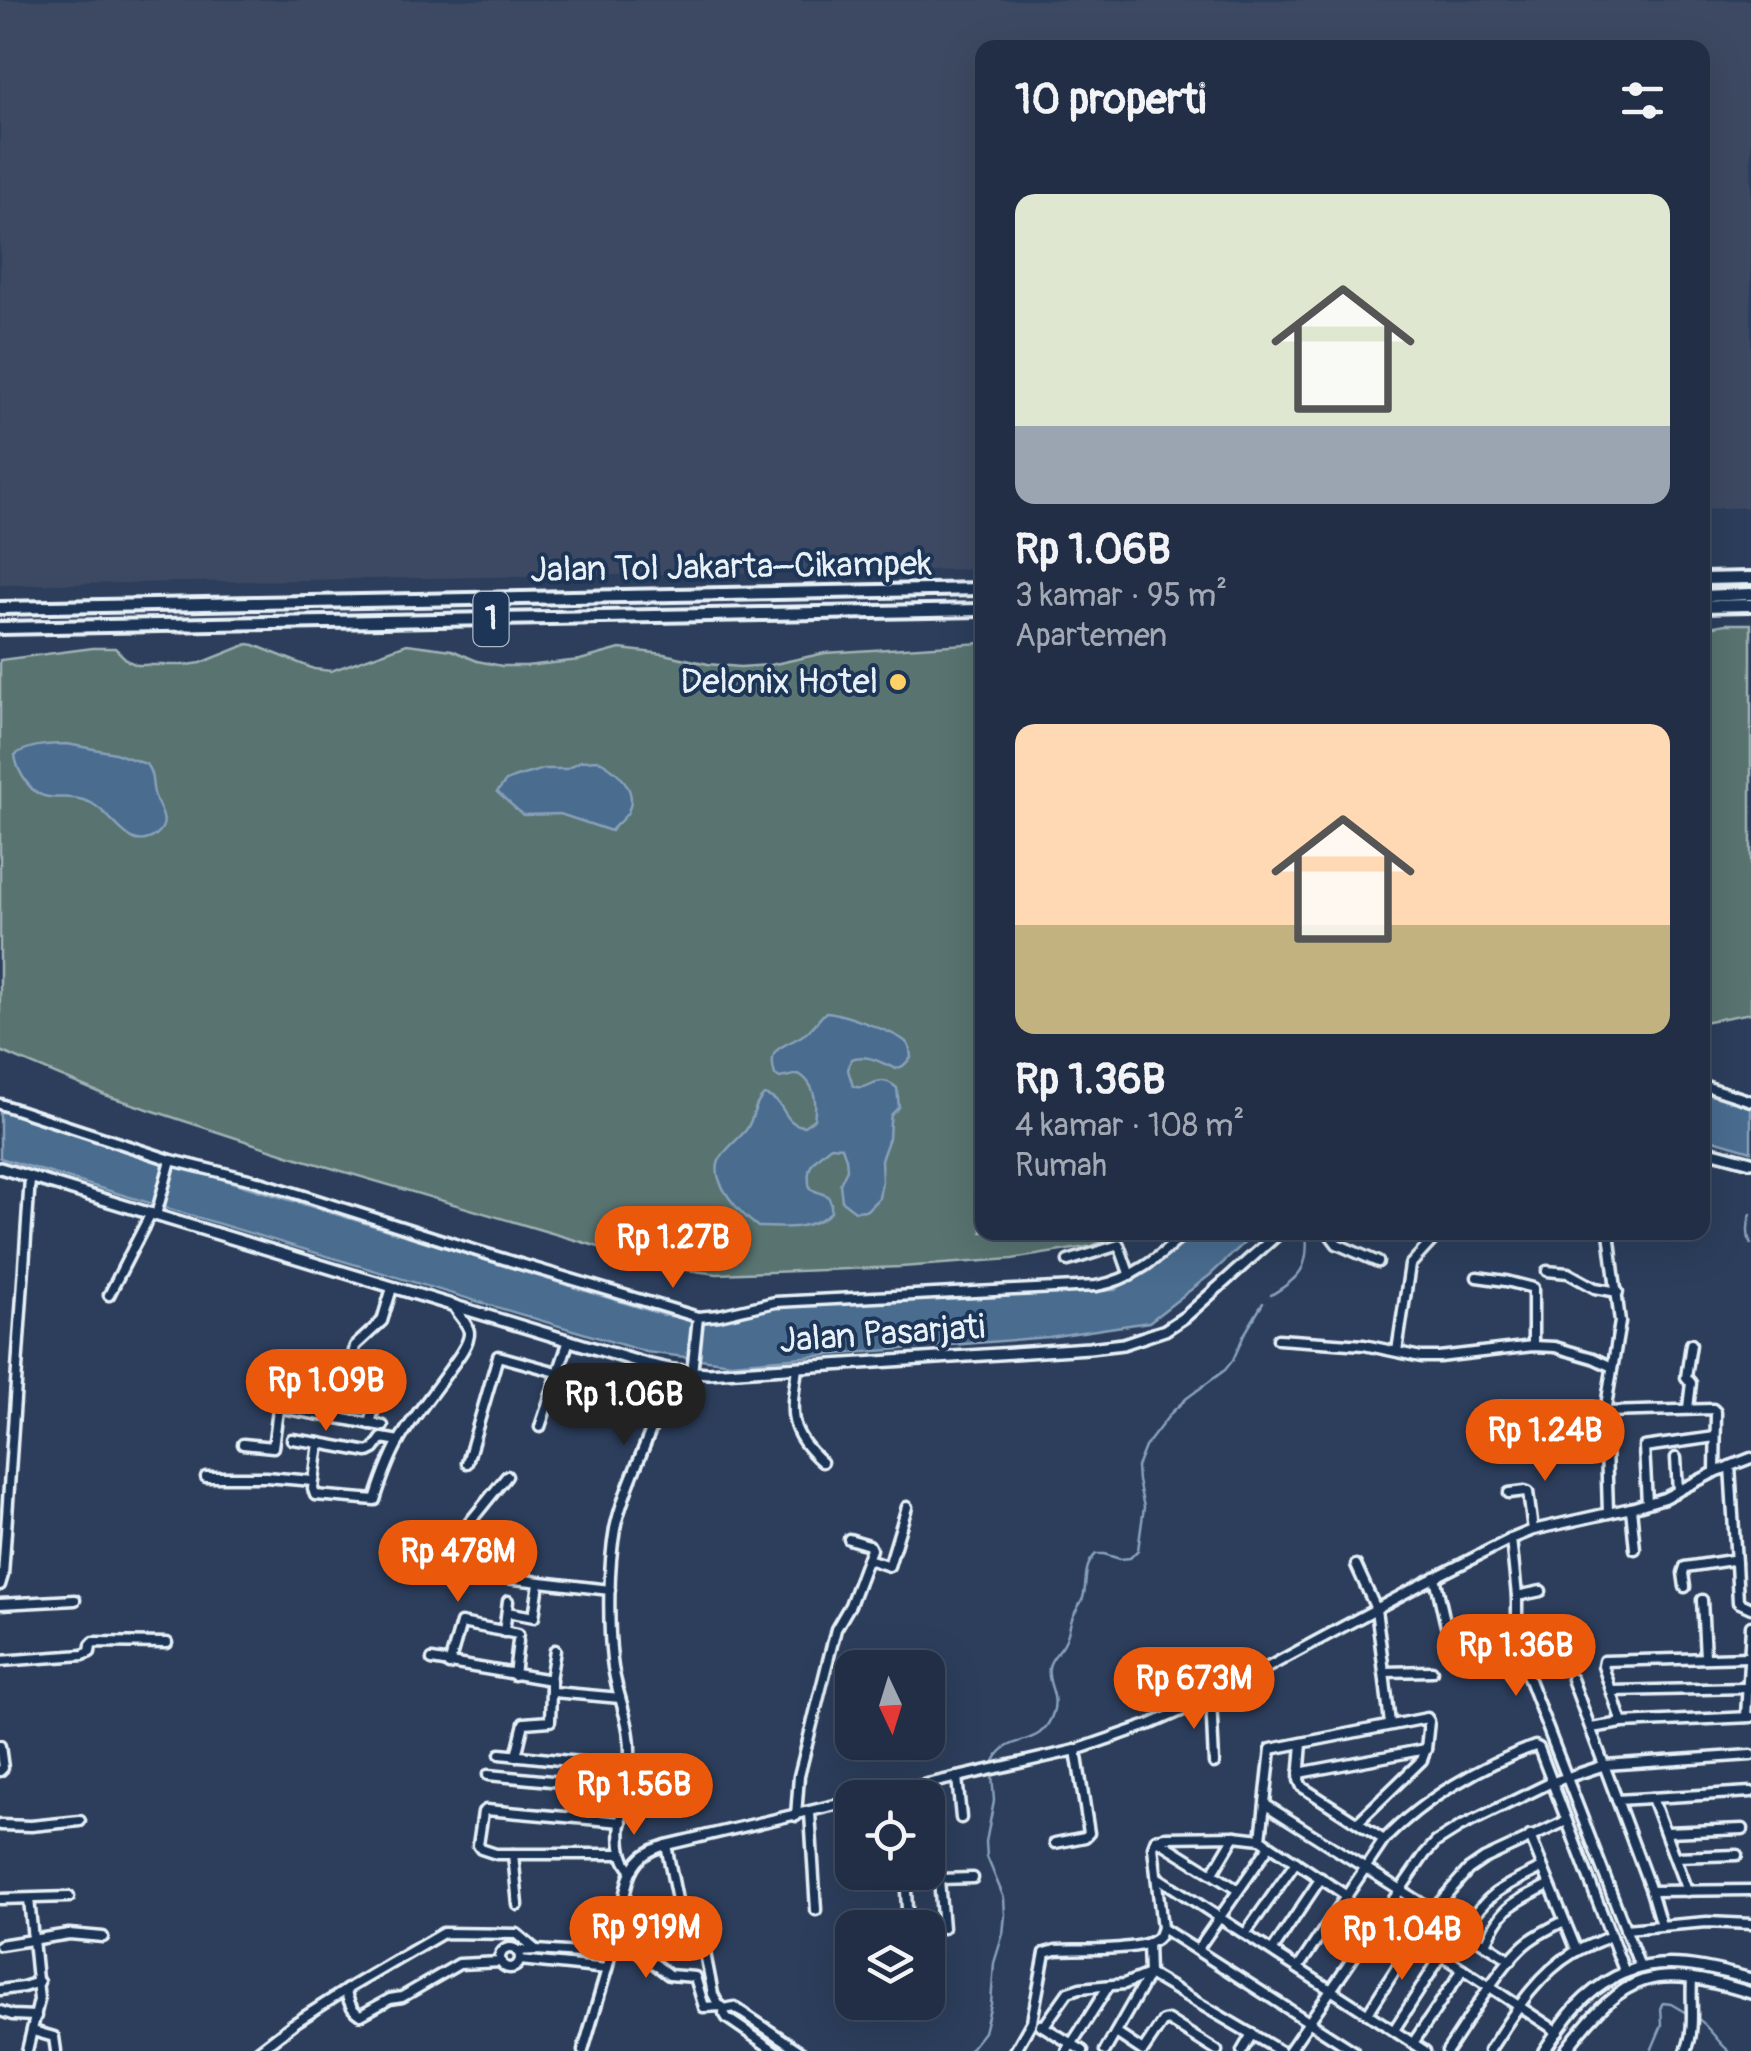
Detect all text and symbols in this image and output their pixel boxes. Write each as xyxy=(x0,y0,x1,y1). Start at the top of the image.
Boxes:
icon: filters xyxy=(1615,73,1670,128)
text: 10 properti xyxy=(1015,74,1206,126)
icon: home xyxy=(1253,259,1433,439)
text: Rp 1.06B xyxy=(1015,524,1171,576)
street label: Jalan Tol Jakarta–Cikampek xyxy=(530,541,933,593)
text: 3 kamar · 95 m² xyxy=(1015,576,1227,616)
road number: 1 xyxy=(474,592,508,646)
text: Apartemen xyxy=(1015,616,1167,656)
place label: Delonix Hotel xyxy=(680,660,878,704)
marker: Delonix Hotel xyxy=(887,671,909,693)
icon: home xyxy=(1253,789,1433,969)
text: Rp 1.36B xyxy=(1015,1054,1166,1106)
text: 4 kamar · 108 m² xyxy=(1015,1106,1244,1146)
text: Rumah xyxy=(1015,1146,1107,1186)
pin: Rp 1.27B xyxy=(570,1206,776,1291)
text: Rp 1.27B xyxy=(616,1218,730,1258)
street label: Jalan Pasarjati xyxy=(778,1305,986,1363)
pin: Rp 1.09B xyxy=(223,1349,429,1434)
text: Rp 1.09B xyxy=(268,1361,384,1401)
pin: Rp 1.06B xyxy=(521,1363,727,1448)
text: Rp 1.06B xyxy=(565,1375,683,1415)
pin: Rp 1.24B xyxy=(1442,1399,1648,1484)
text: Rp 1.24B xyxy=(1488,1411,1602,1451)
pin: Rp 478M xyxy=(366,1520,550,1605)
text: Rp 478M xyxy=(400,1532,516,1572)
pin: Rp 1.36B xyxy=(1413,1614,1619,1699)
text: Rp 1.36B xyxy=(1459,1626,1573,1666)
pin: Rp 673M xyxy=(1102,1647,1286,1732)
north arrow xyxy=(835,1650,945,1760)
map controls xyxy=(835,1650,945,2020)
text: Rp 673M xyxy=(1136,1659,1252,1699)
pin: Rp 1.56B xyxy=(531,1753,737,1838)
text: Rp 1.56B xyxy=(577,1765,691,1805)
button: locate xyxy=(835,1780,945,1890)
pin: Rp 919M xyxy=(554,1896,738,1981)
pin: Rp 1.04B xyxy=(1299,1898,1505,1983)
text: Rp 919M xyxy=(591,1908,701,1948)
button: layers xyxy=(835,1910,945,2020)
text: Rp 1.04B xyxy=(1343,1910,1461,1950)

